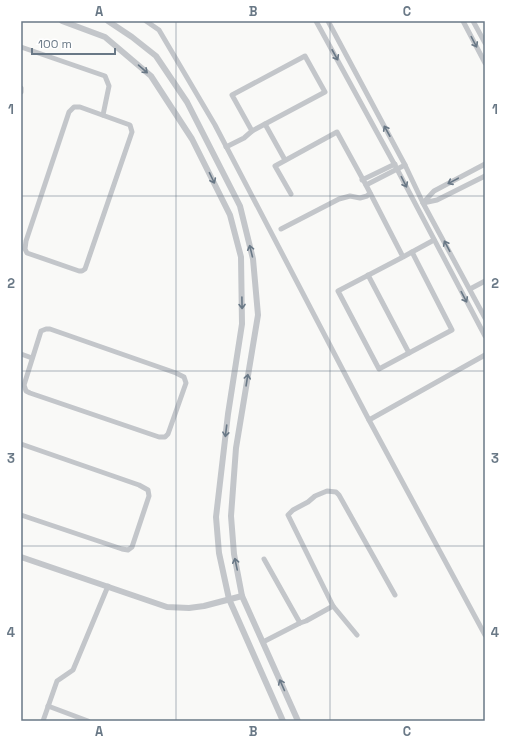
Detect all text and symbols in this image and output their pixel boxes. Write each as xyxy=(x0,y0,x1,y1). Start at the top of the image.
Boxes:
text: A xyxy=(95,3,104,20)
text: B xyxy=(249,3,258,20)
text: C xyxy=(403,3,411,20)
scale bar xyxy=(32,30,115,56)
text: 100 m xyxy=(38,36,72,52)
one-way arrow xyxy=(471,36,478,48)
one-way arrow xyxy=(332,49,339,61)
one-way arrow xyxy=(137,64,147,73)
text: 1 xyxy=(8,101,14,118)
text: 1 xyxy=(492,101,498,118)
one-way arrow xyxy=(382,125,390,137)
one-way arrow xyxy=(209,172,216,184)
one-way arrow xyxy=(401,175,408,187)
one-way arrow xyxy=(447,178,459,186)
one-way arrow xyxy=(443,240,450,252)
one-way arrow xyxy=(247,245,255,258)
text: 2 xyxy=(7,275,15,292)
text: 2 xyxy=(491,275,499,292)
one-way arrow xyxy=(461,291,469,303)
one-way arrow xyxy=(238,296,246,309)
one-way arrow xyxy=(243,374,251,387)
one-way arrow xyxy=(222,424,230,437)
text: 3 xyxy=(7,450,15,467)
text: 3 xyxy=(491,450,499,467)
one-way arrow xyxy=(232,558,240,571)
text: 4 xyxy=(7,624,15,641)
text: 4 xyxy=(491,624,499,641)
one-way arrow xyxy=(278,680,285,692)
text: A xyxy=(95,723,104,740)
text: B xyxy=(249,723,258,740)
text: C xyxy=(403,723,411,740)

